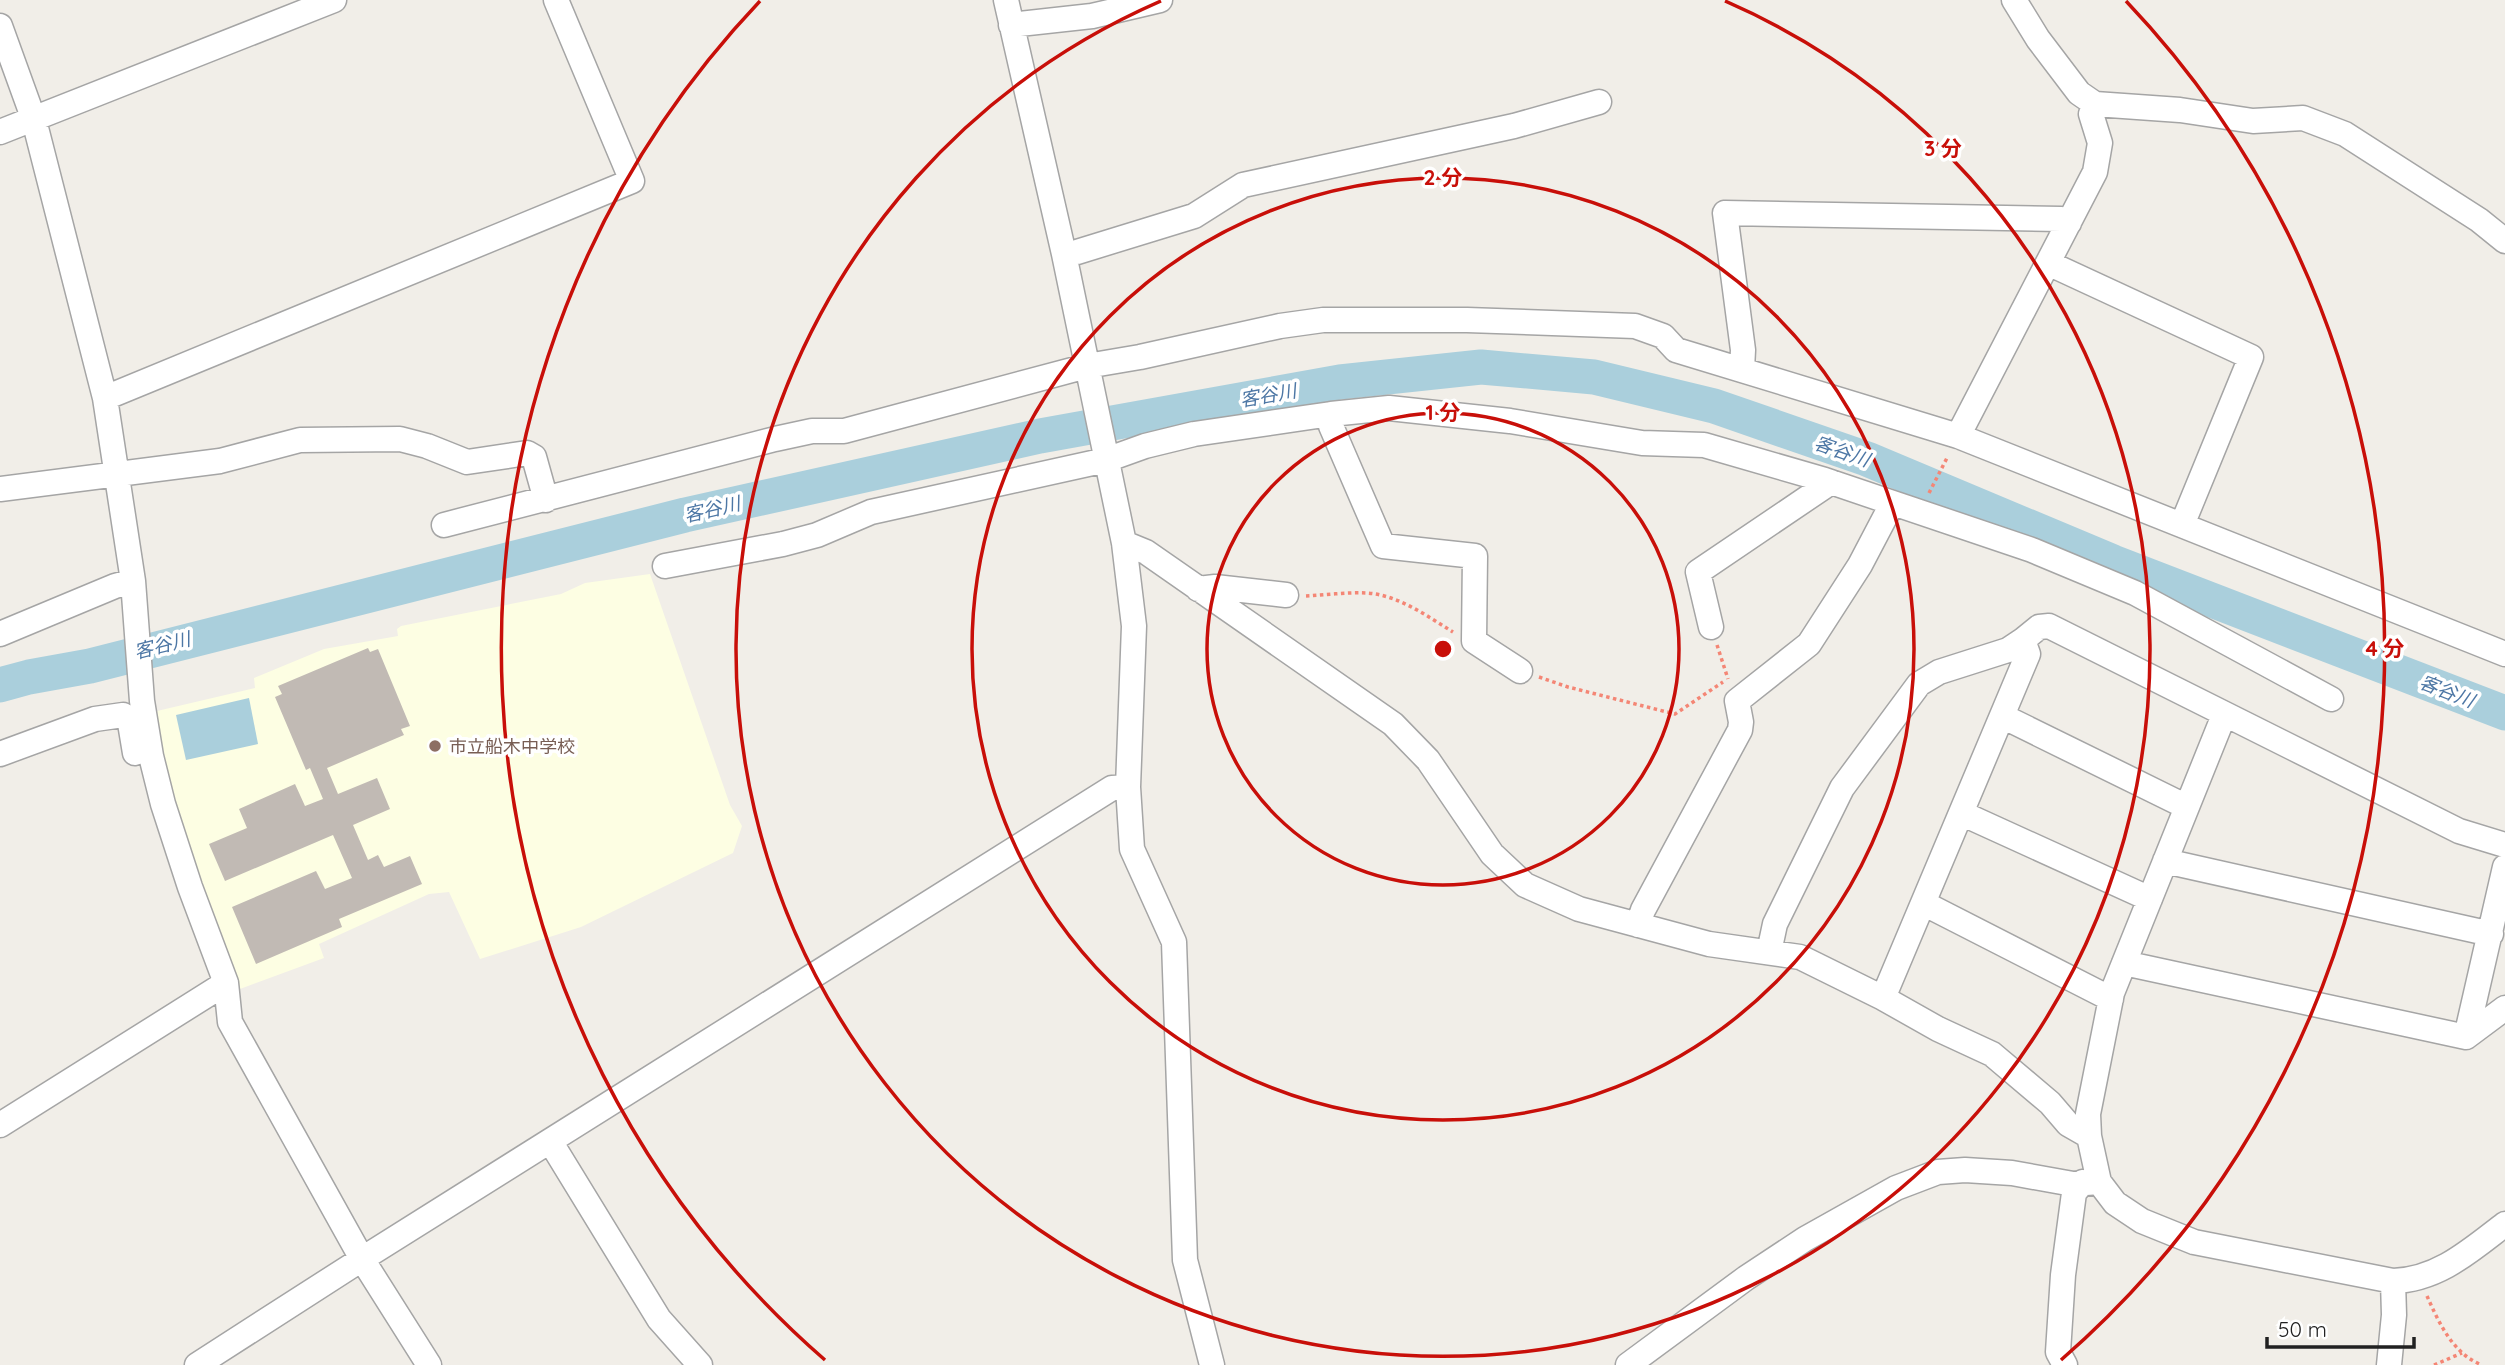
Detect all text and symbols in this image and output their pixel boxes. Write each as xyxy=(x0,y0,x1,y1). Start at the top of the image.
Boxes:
text: 3 分 xyxy=(1924,135,1962,161)
text: 2 分 xyxy=(1424,164,1462,190)
water label: 客谷川 xyxy=(1238,378,1300,412)
text: 1 分 xyxy=(1425,399,1461,425)
water label: 客谷川 xyxy=(1811,430,1875,472)
water label: 客谷川 xyxy=(682,490,744,527)
water label: 客谷川 xyxy=(131,626,194,664)
text: 4 分 xyxy=(2365,635,2405,661)
centre of rings xyxy=(1431,637,1455,661)
water label: 客谷川 xyxy=(2416,670,2480,713)
place label: 市立船木中学校 xyxy=(449,735,575,758)
marker: 市立船木中学校 xyxy=(427,738,443,754)
scale bar xyxy=(2267,1306,2414,1350)
text: 50 m xyxy=(2278,1316,2327,1342)

